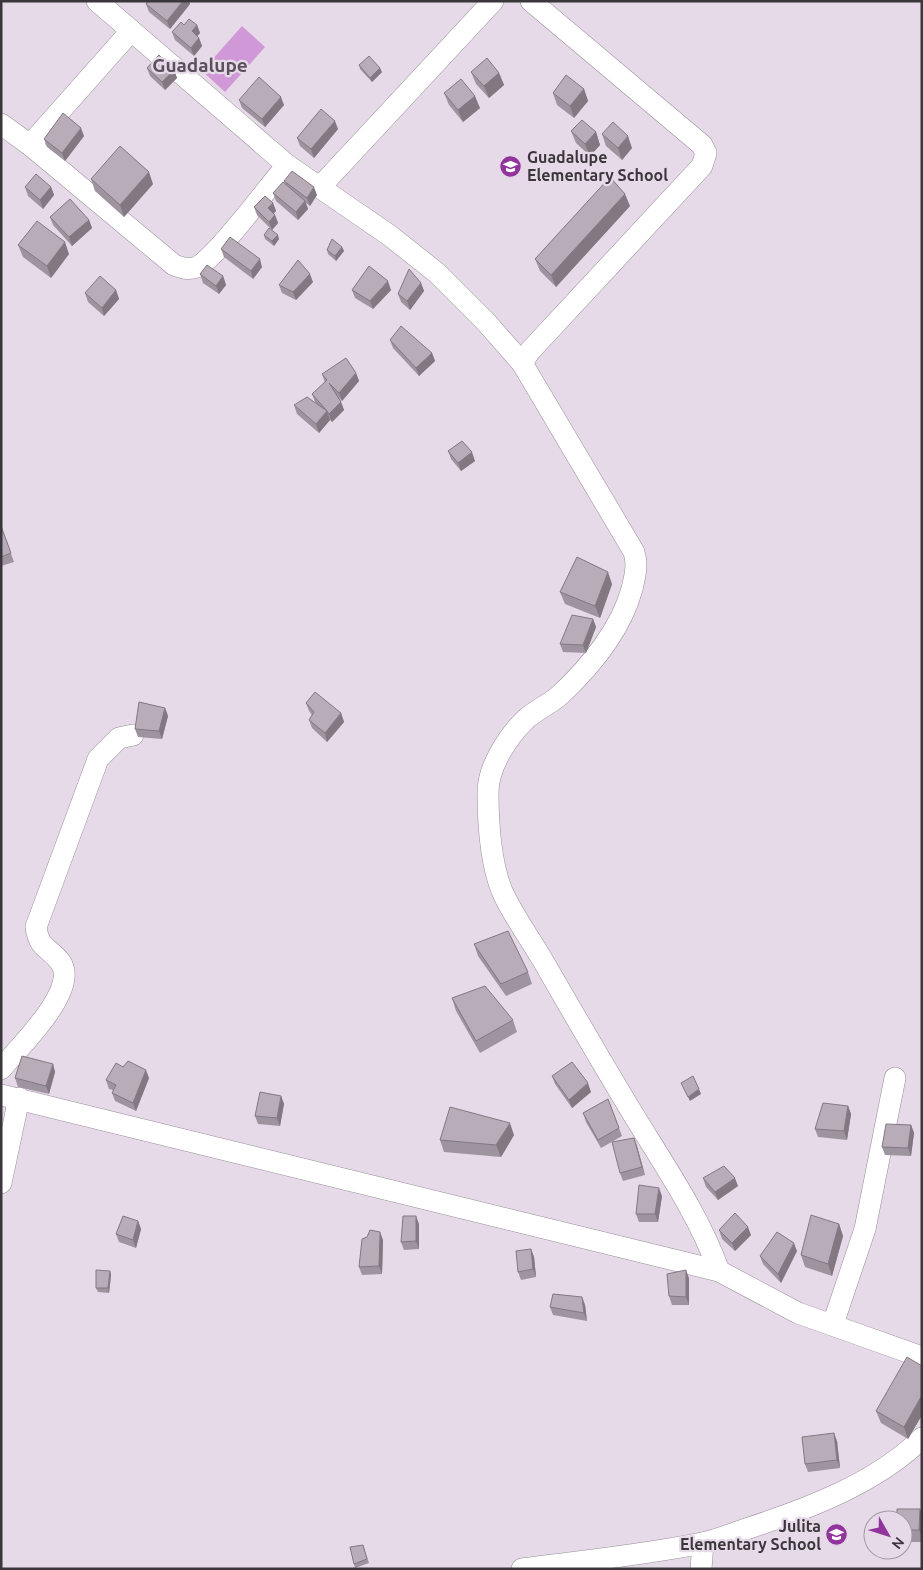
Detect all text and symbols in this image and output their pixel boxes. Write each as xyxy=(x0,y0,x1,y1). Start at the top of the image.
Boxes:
district label: Guadalupe xyxy=(152,54,248,76)
place label: Guadalupe Elementary School xyxy=(527,148,668,184)
school or university icon: Guadalupe Elementary School xyxy=(499,154,523,178)
north arrow xyxy=(863,1510,913,1560)
place label: Julita Elementary School xyxy=(680,1517,821,1553)
school or university icon: Julita Elementary School xyxy=(825,1523,849,1547)
text: N xyxy=(889,1534,908,1552)

